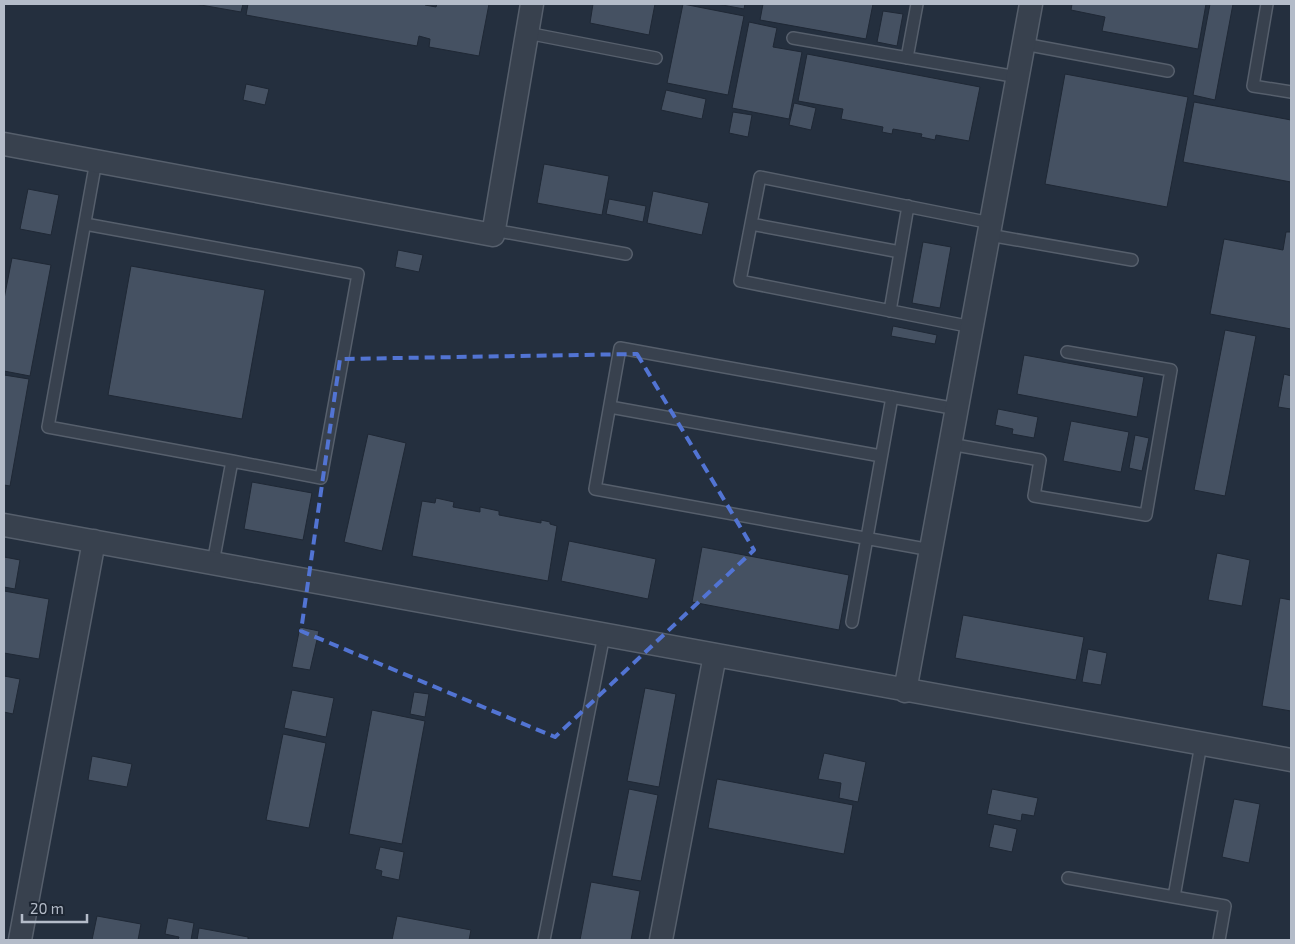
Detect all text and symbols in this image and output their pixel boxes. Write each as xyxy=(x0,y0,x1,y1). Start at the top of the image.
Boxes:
scale bar xyxy=(22,892,88,924)
text: 20 m xyxy=(30,899,64,917)

